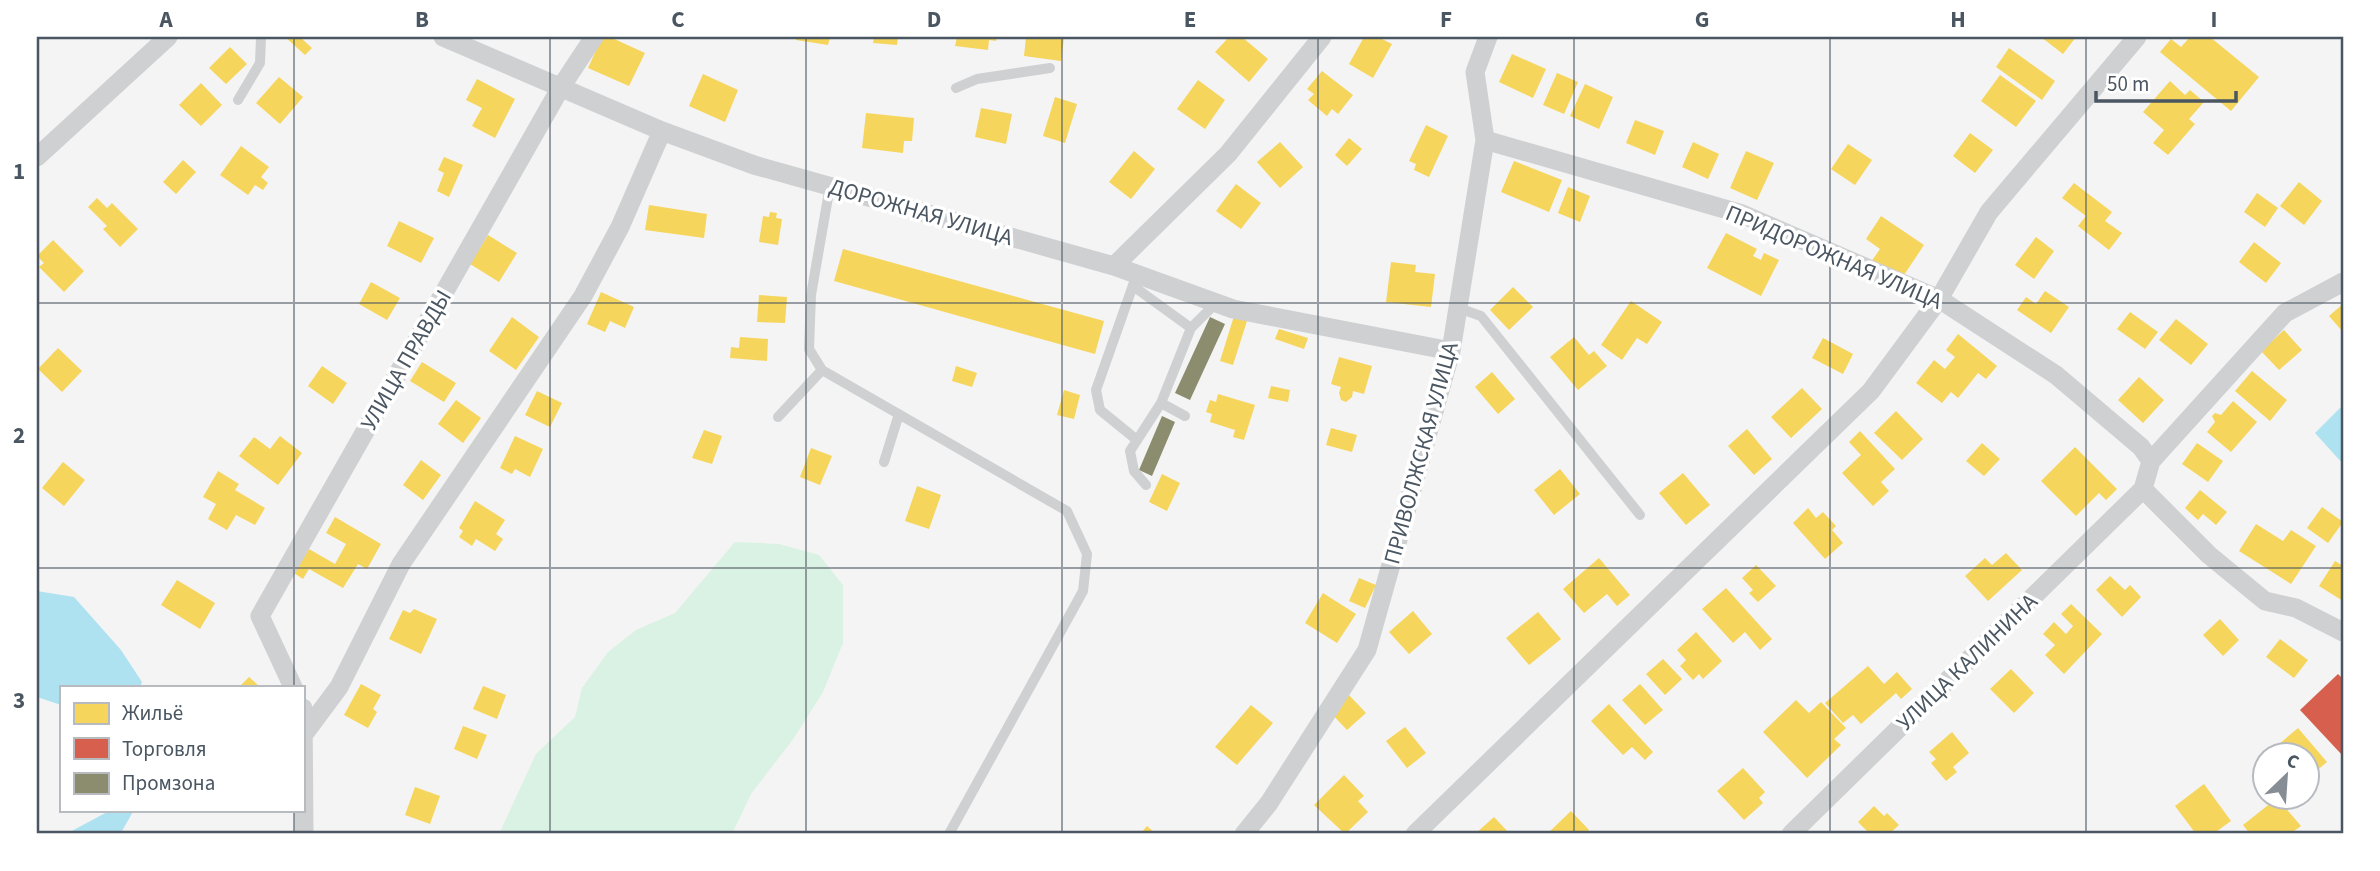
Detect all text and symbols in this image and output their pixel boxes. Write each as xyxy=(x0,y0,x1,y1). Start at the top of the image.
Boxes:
text: A xyxy=(158,3,173,36)
text: B xyxy=(415,3,429,36)
text: C xyxy=(671,3,685,36)
text: D xyxy=(927,3,941,36)
text: E xyxy=(1184,3,1196,36)
text: F xyxy=(1440,3,1452,36)
text: G xyxy=(1695,3,1709,36)
text: H xyxy=(1950,3,1966,36)
text: I xyxy=(2211,3,2217,36)
scale bar xyxy=(2096,60,2236,104)
text: 50 m xyxy=(2107,69,2149,99)
text: 1 xyxy=(13,155,25,188)
street label: ДОРОЖНАЯ УЛИЦА xyxy=(825,170,1017,254)
street label: ПРИДОРОЖНАЯ УЛИЦА xyxy=(1720,196,1948,318)
street label: УЛИЦА ПРАВДЫ xyxy=(352,284,460,436)
street label: ПРИВОЛЖСКАЯ УЛИЦА xyxy=(1375,338,1467,568)
text: 2 xyxy=(13,419,25,452)
street label: УЛИЦА КАЛИНИНА xyxy=(1889,585,2045,738)
text: 3 xyxy=(13,684,25,717)
legend xyxy=(60,686,304,812)
text: Жильё xyxy=(122,698,183,728)
text: Торговля xyxy=(122,734,207,764)
north arrow xyxy=(2250,742,2320,812)
text: С xyxy=(2282,747,2303,777)
text: Промзона xyxy=(122,768,215,798)

